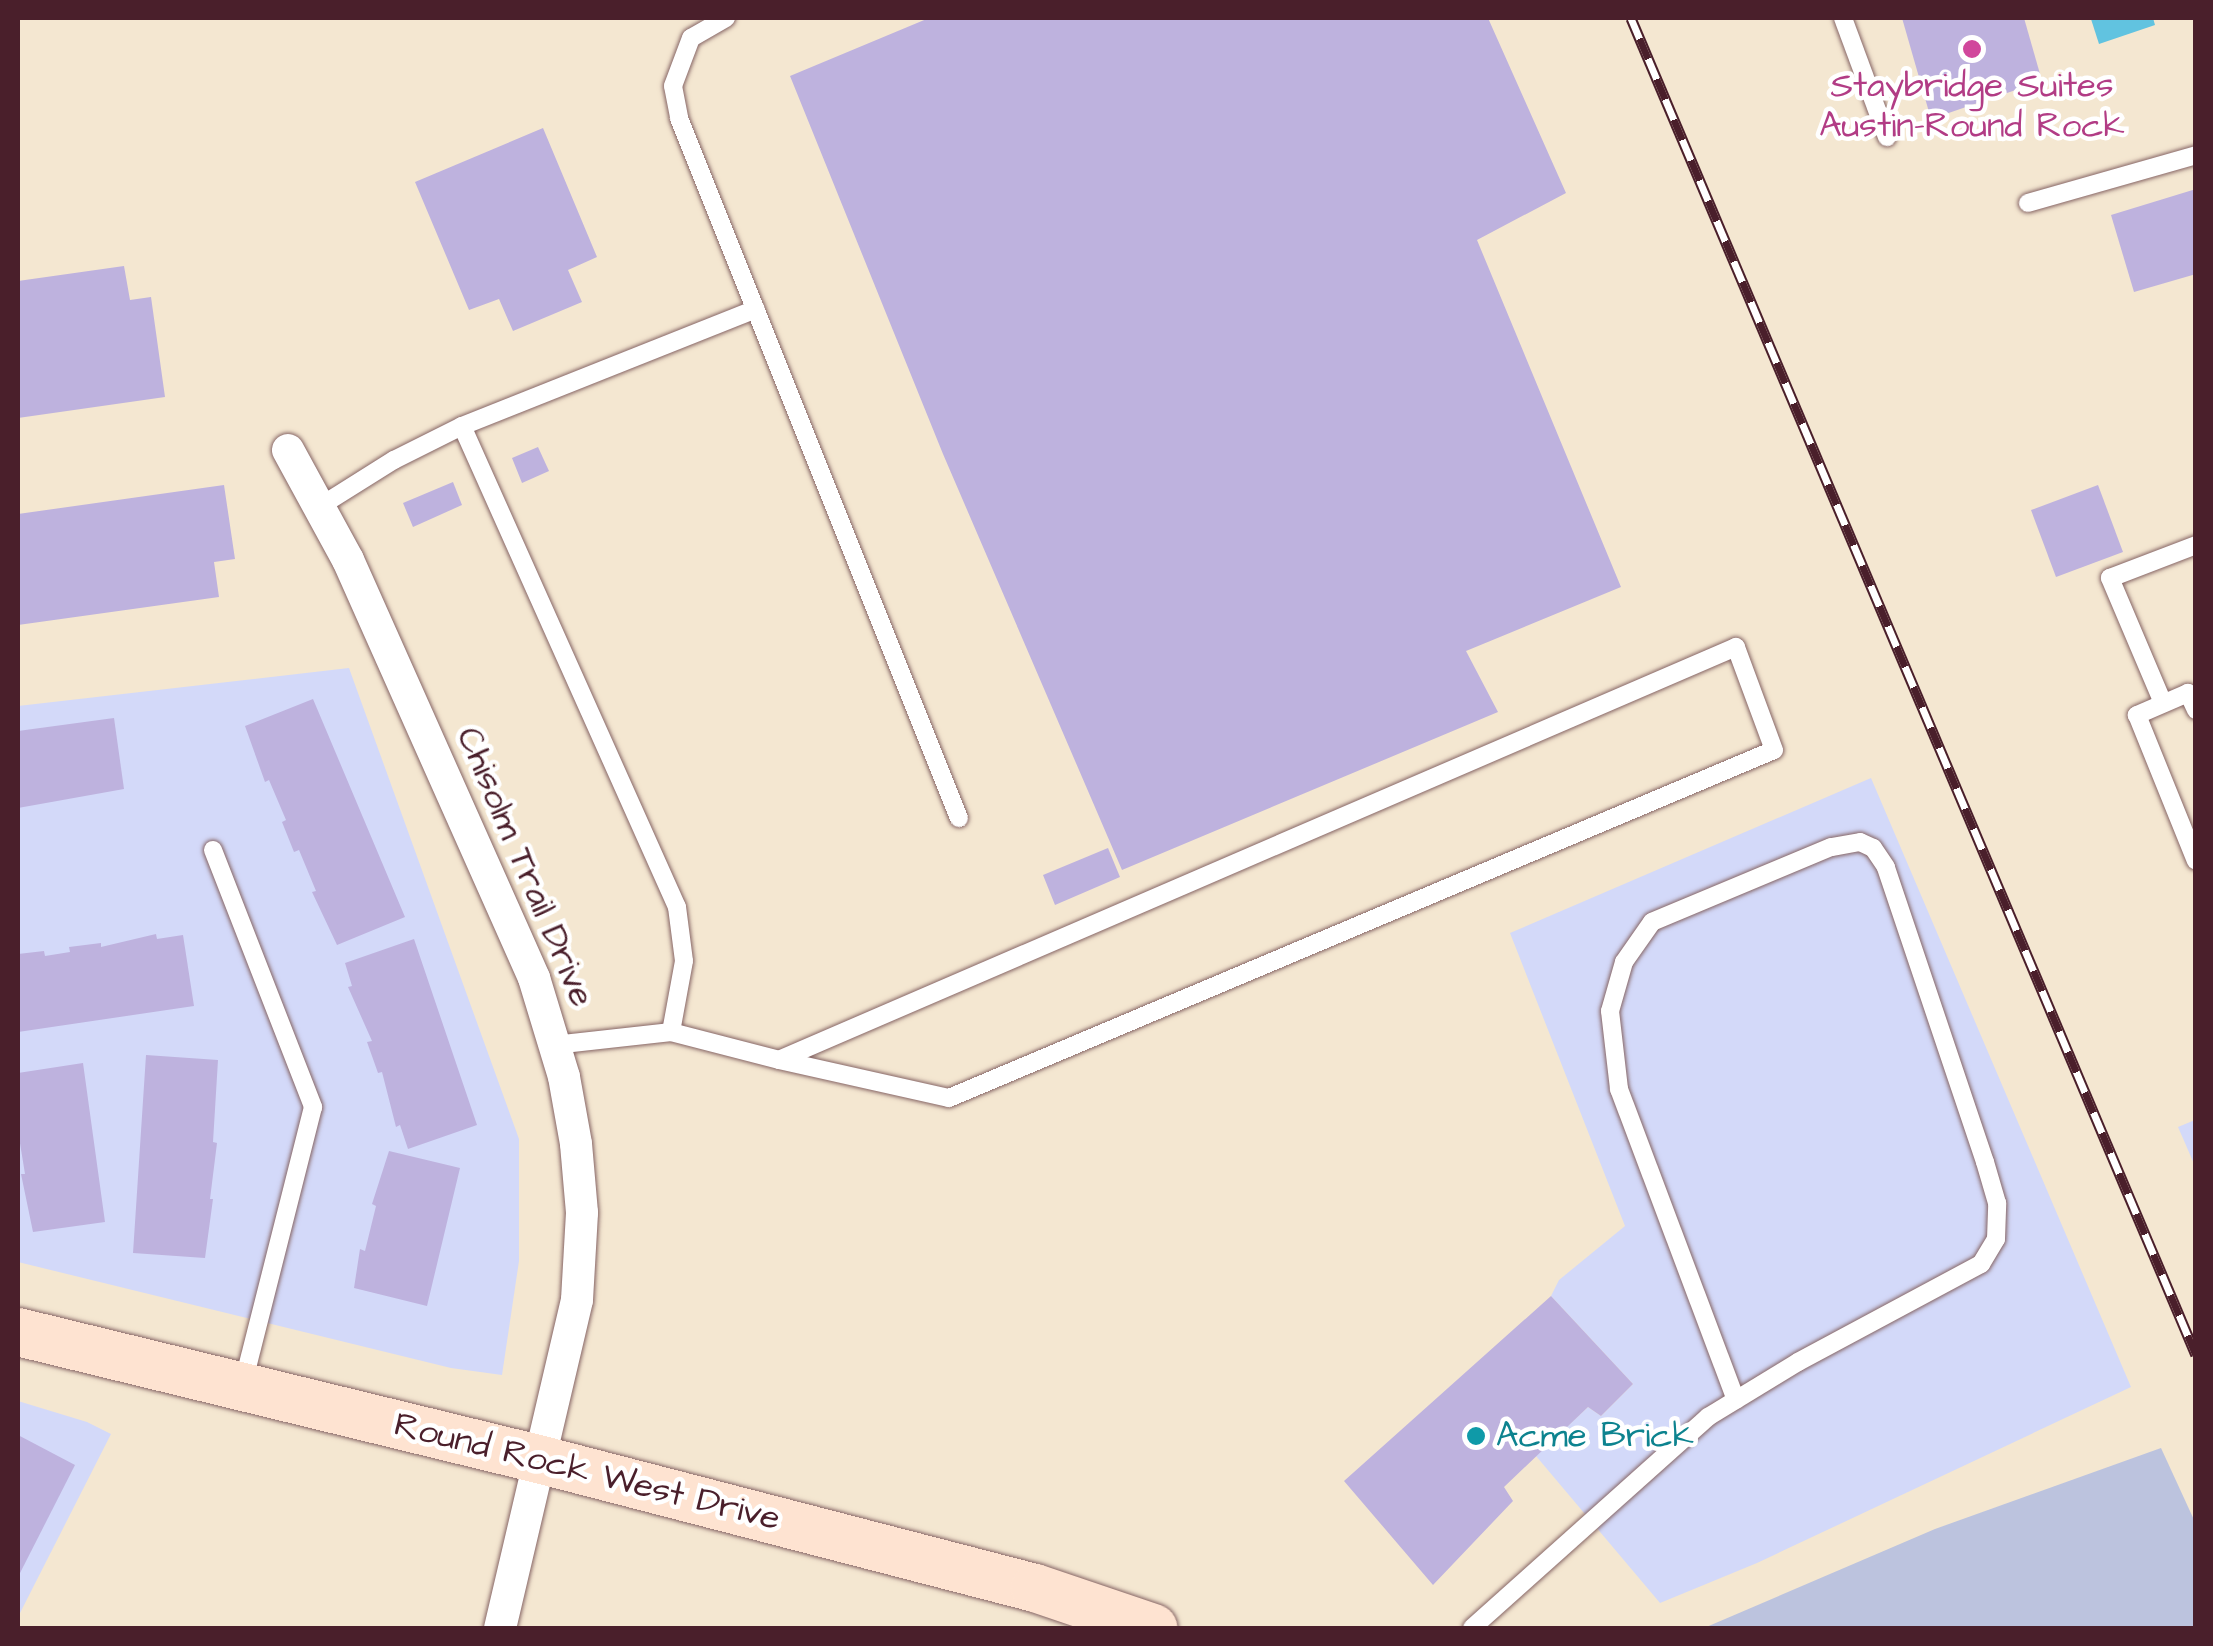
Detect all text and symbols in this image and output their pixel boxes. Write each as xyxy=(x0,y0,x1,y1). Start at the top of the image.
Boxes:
marker: Staybridge Suites Austin-Round Rock xyxy=(1961,38,1983,60)
place label: Staybridge Suites Austin-Round Rock xyxy=(1819,65,2125,147)
street label: Chisolm Trail Drive xyxy=(447,721,603,1013)
street label: Round Rock West Drive xyxy=(390,1404,784,1540)
place label: Acme Brick xyxy=(1496,1415,1694,1457)
marker: Acme Brick xyxy=(1465,1425,1487,1447)

